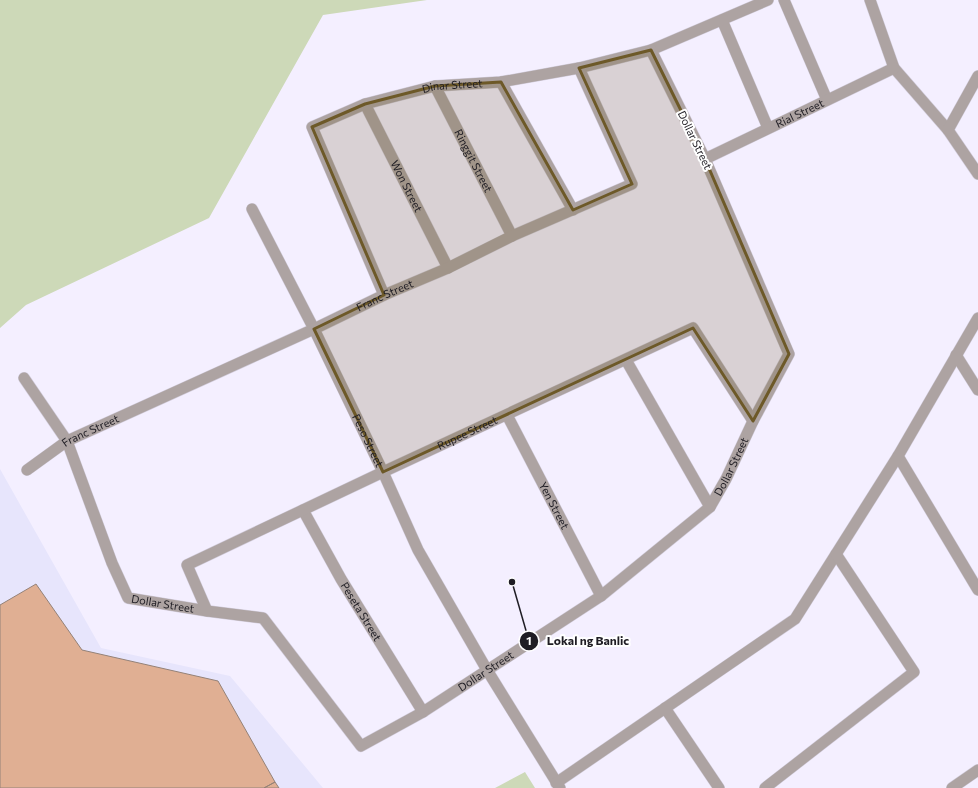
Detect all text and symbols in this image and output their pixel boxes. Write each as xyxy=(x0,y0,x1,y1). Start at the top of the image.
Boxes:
street label: Dinar Street xyxy=(421,76,483,95)
street label: Rial Street xyxy=(773,96,826,130)
street label: Dollar Street xyxy=(676,108,715,172)
street label: Ringgit Street xyxy=(452,127,496,195)
street label: Won Street xyxy=(388,158,426,214)
street label: Franc Street xyxy=(354,276,416,314)
street label: Franc Street xyxy=(59,411,121,449)
street label: Peso Street xyxy=(350,412,387,469)
street label: Rupee Street xyxy=(435,413,500,452)
street label: Dollar Street xyxy=(711,435,751,498)
street label: Yen Street xyxy=(537,479,572,532)
street label: Peseta Street xyxy=(338,579,385,644)
street label: Dollar Street xyxy=(130,592,196,615)
callout: Lokal ng Banlic xyxy=(519,629,638,653)
text: 1 xyxy=(526,633,532,647)
text: Lokal ng Banlic xyxy=(547,633,629,647)
street label: Dollar Street xyxy=(455,648,516,694)

